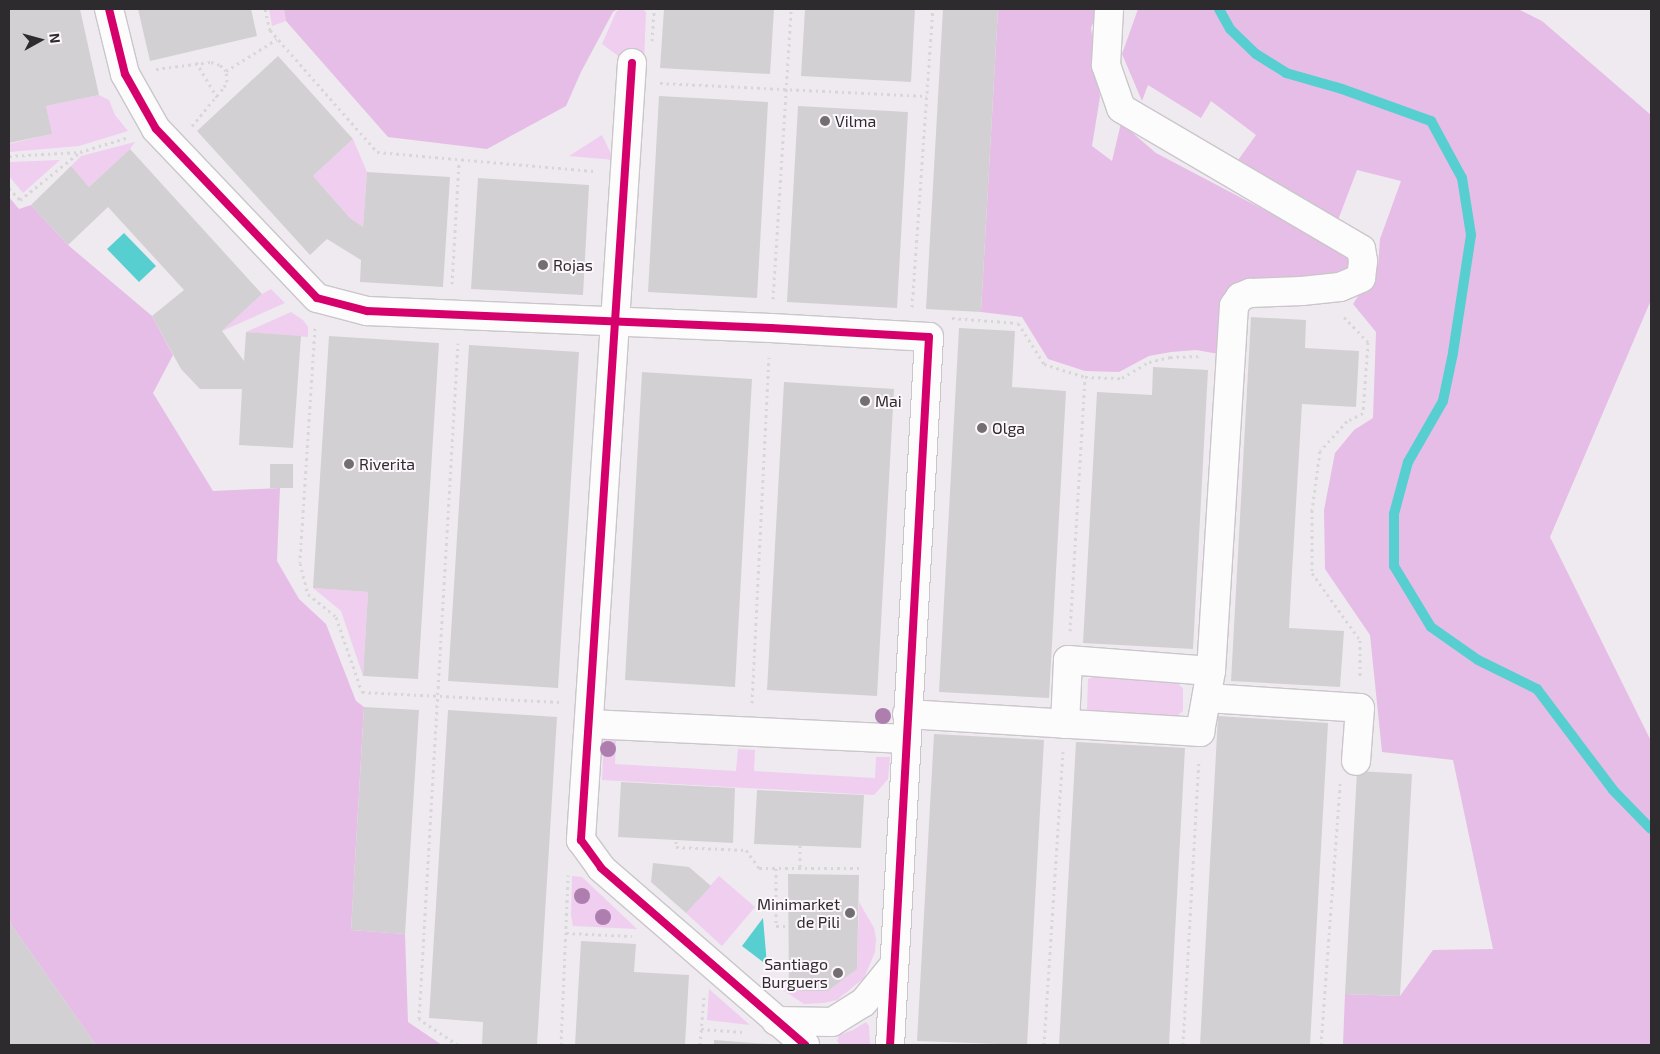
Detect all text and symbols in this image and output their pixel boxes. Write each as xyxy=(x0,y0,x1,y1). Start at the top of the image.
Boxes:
north arrow xyxy=(15,15,65,65)
text: N xyxy=(46,32,64,44)
place label: Vilma xyxy=(835,111,876,131)
marker: Vilma xyxy=(819,115,831,127)
place label: Rojas xyxy=(553,255,593,275)
marker: Rojas xyxy=(537,259,549,271)
place label: Mai xyxy=(875,391,902,411)
marker: Mai xyxy=(859,395,871,407)
place label: Olga xyxy=(992,418,1025,438)
marker: Olga xyxy=(976,422,988,434)
place label: Riverita xyxy=(359,454,415,474)
marker: Riverita xyxy=(343,458,355,470)
place label: Minimarket de Pili xyxy=(757,894,840,932)
marker: Minimarket de Pili xyxy=(844,907,856,919)
place label: Santiago Burguers xyxy=(761,954,828,992)
marker: Santiago Burguers xyxy=(832,967,844,979)

